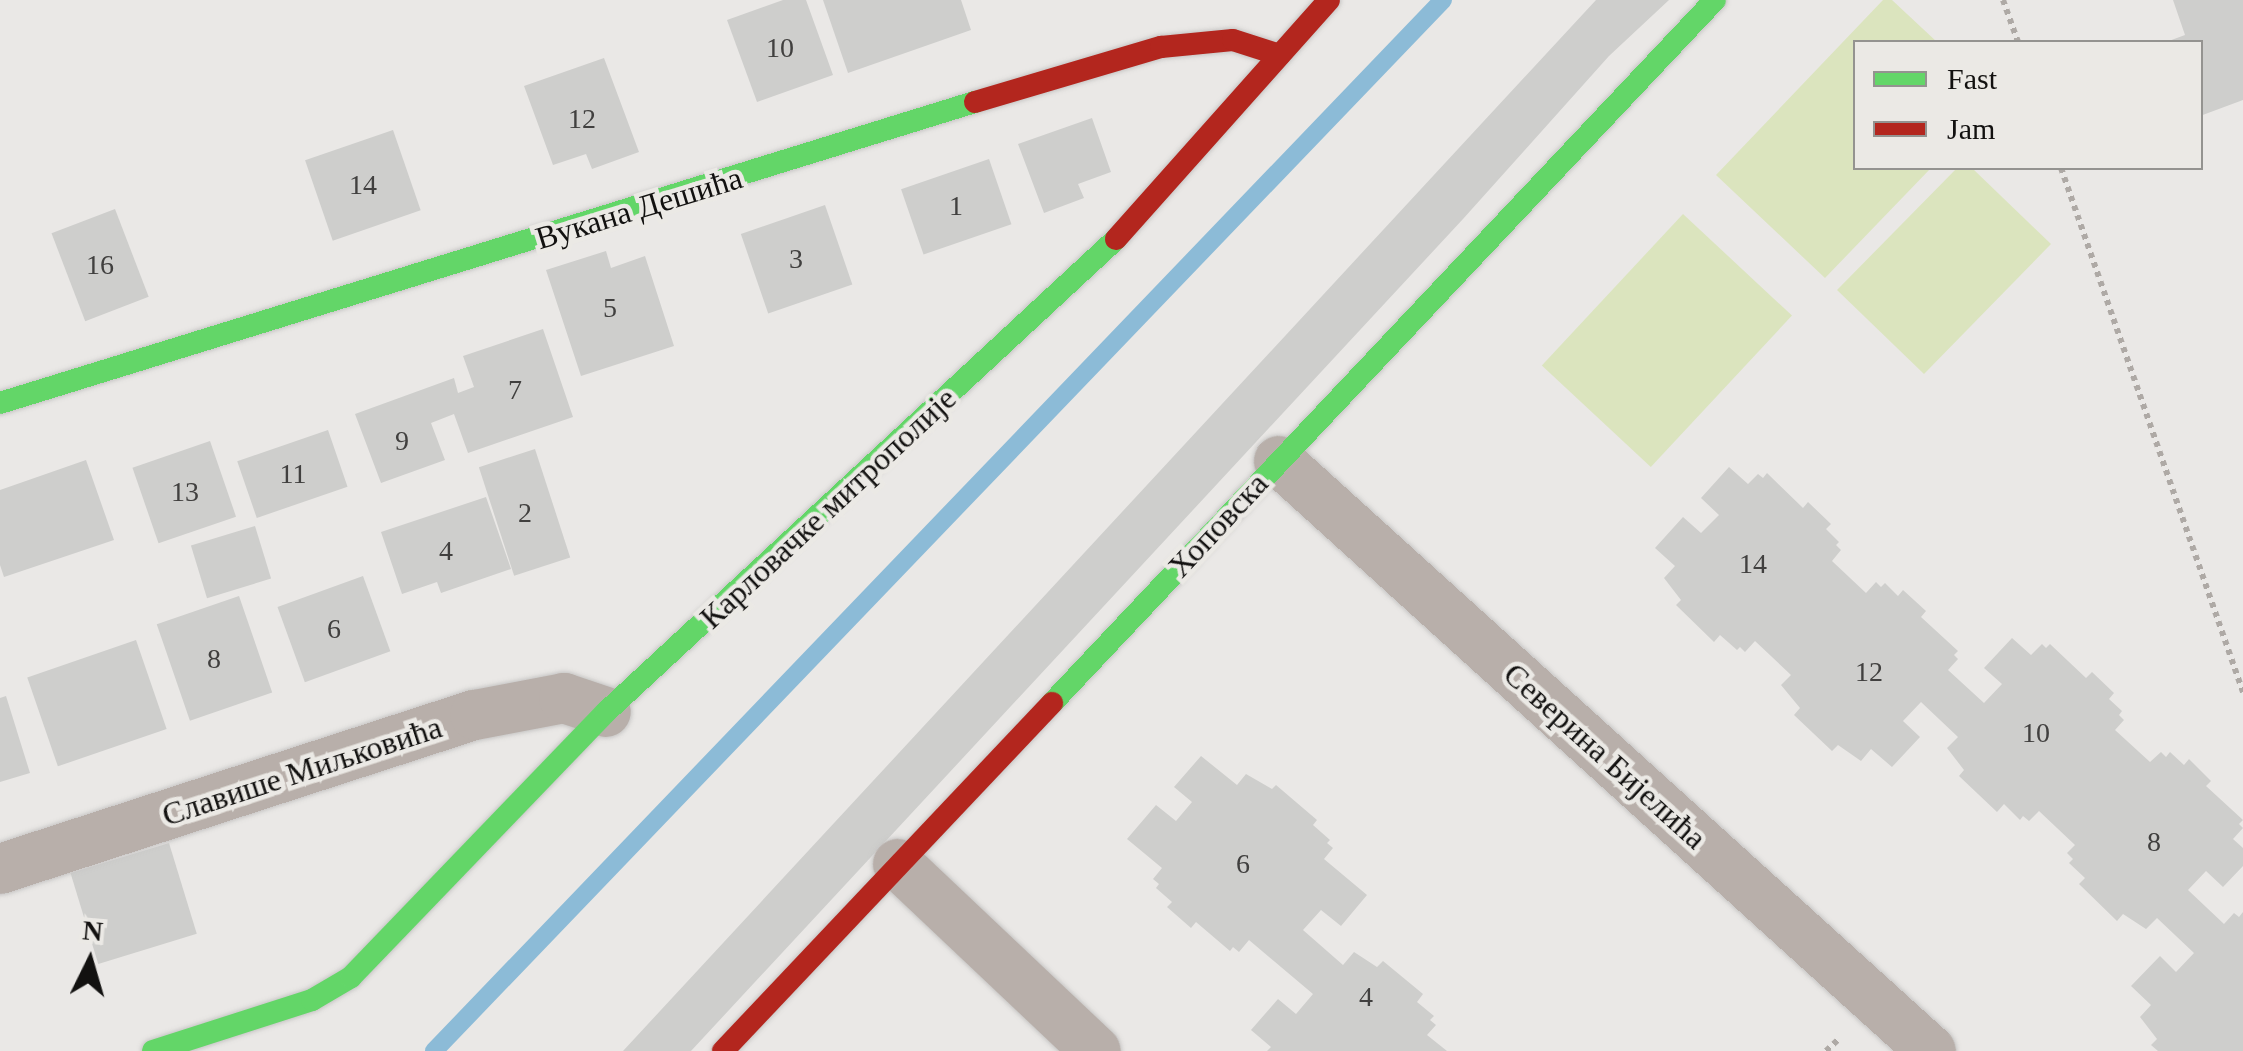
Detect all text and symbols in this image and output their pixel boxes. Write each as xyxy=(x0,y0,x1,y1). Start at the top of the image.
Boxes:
house number: 10 xyxy=(766,31,794,65)
legend xyxy=(1853,40,2203,170)
text: Fast xyxy=(1947,62,1997,95)
house number: 12 xyxy=(568,102,596,136)
text: Jam xyxy=(1947,112,1995,145)
street label: Вукана Дешића xyxy=(531,158,747,258)
house number: 14 xyxy=(349,168,377,202)
house number: 1 xyxy=(949,189,963,223)
house number: 3 xyxy=(789,242,803,276)
house number: 16 xyxy=(86,248,114,282)
house number: 5 xyxy=(603,291,617,325)
house number: 7 xyxy=(508,373,522,407)
street label: Карловачке митрополије xyxy=(692,379,964,637)
house number: 9 xyxy=(395,424,409,458)
house number: 11 xyxy=(280,457,306,491)
street label: Хоповска xyxy=(1160,465,1276,585)
house number: 13 xyxy=(171,475,199,509)
house number: 2 xyxy=(518,496,532,530)
house number: 4 xyxy=(439,534,453,568)
house number: 14 xyxy=(1739,547,1767,581)
house number: 6 xyxy=(327,612,341,646)
house number: 8 xyxy=(207,642,221,676)
street label: Северина Бијелића xyxy=(1496,655,1714,857)
house number: 12 xyxy=(1855,655,1883,689)
street label: Славише Миљковића xyxy=(157,708,447,834)
house number: 10 xyxy=(2022,716,2050,750)
house number: 8 xyxy=(2147,825,2161,859)
house number: 6 xyxy=(1236,847,1250,881)
north arrow xyxy=(40,911,140,1011)
text: N xyxy=(81,914,104,947)
house number: 4 xyxy=(1359,980,1373,1014)

